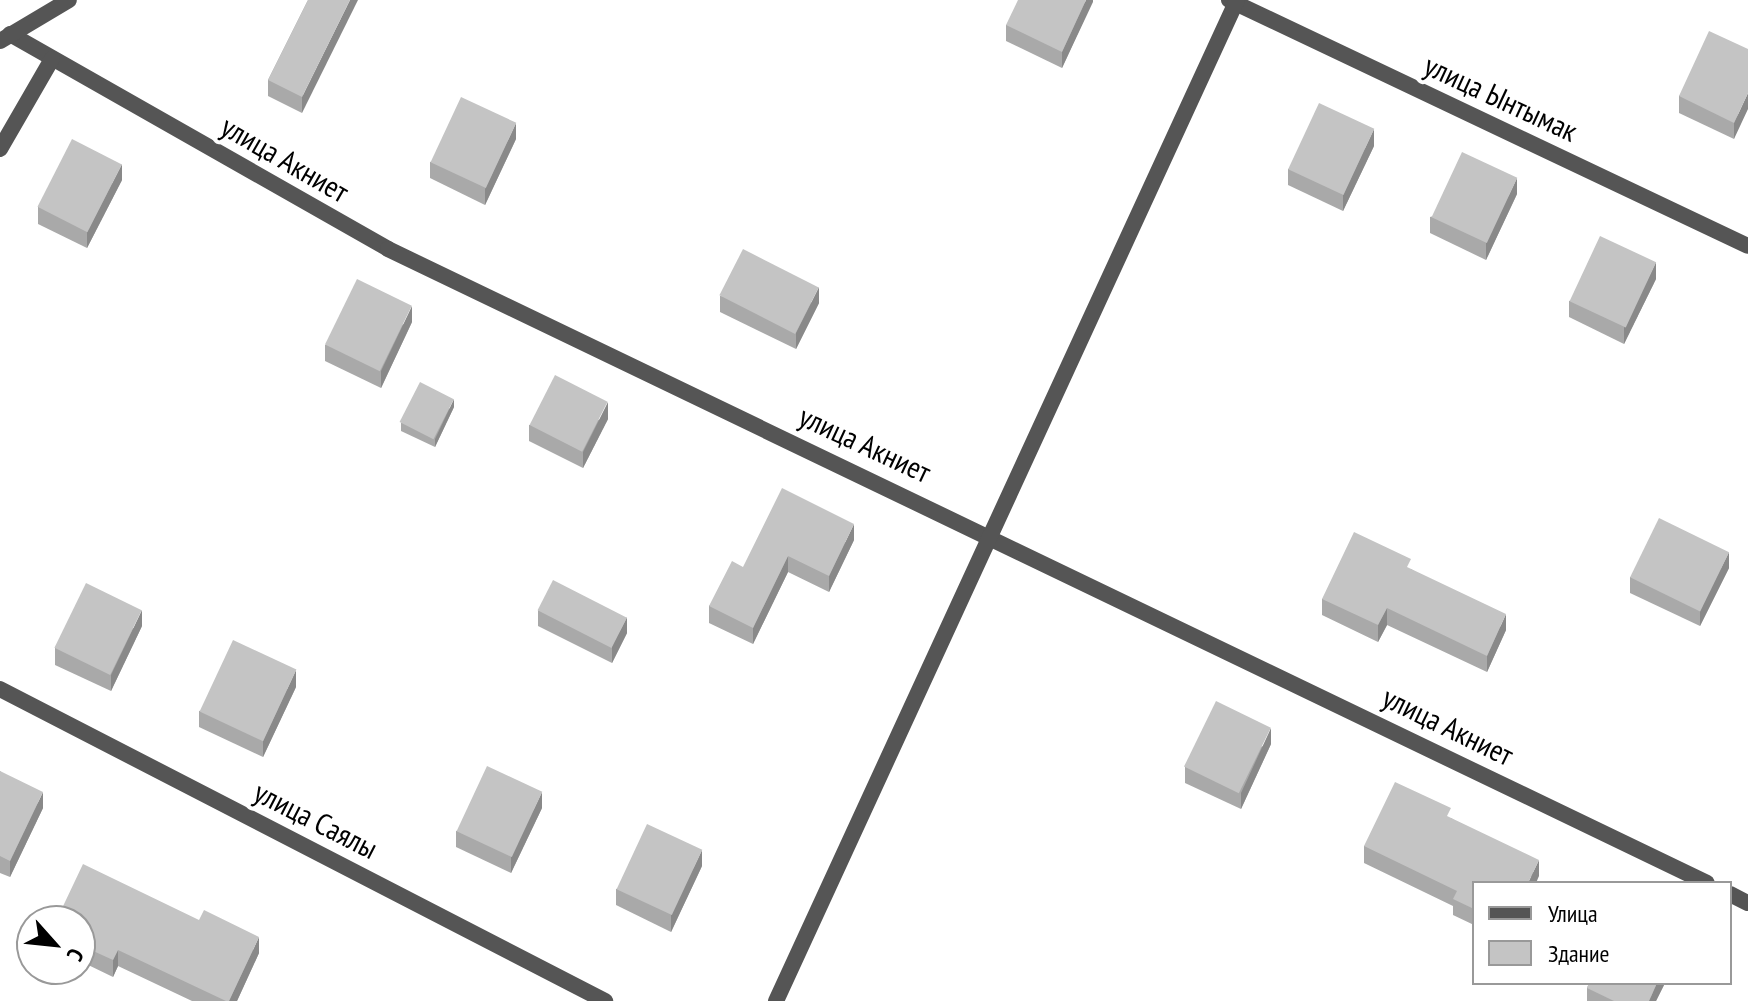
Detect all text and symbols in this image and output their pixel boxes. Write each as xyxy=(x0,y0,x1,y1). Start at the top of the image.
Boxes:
street label: улица Ынтымак xyxy=(1419,47,1583,149)
street label: улица Акниет xyxy=(215,108,355,210)
street label: улица Акниет xyxy=(793,398,937,490)
street label: улица Акниет xyxy=(1376,679,1520,773)
street label: улица Саялы xyxy=(248,774,384,866)
legend xyxy=(1472,881,1732,985)
text: Улица xyxy=(1548,898,1598,929)
north arrow xyxy=(16,905,96,985)
text: Здание xyxy=(1548,938,1609,969)
text: С xyxy=(61,944,90,966)

